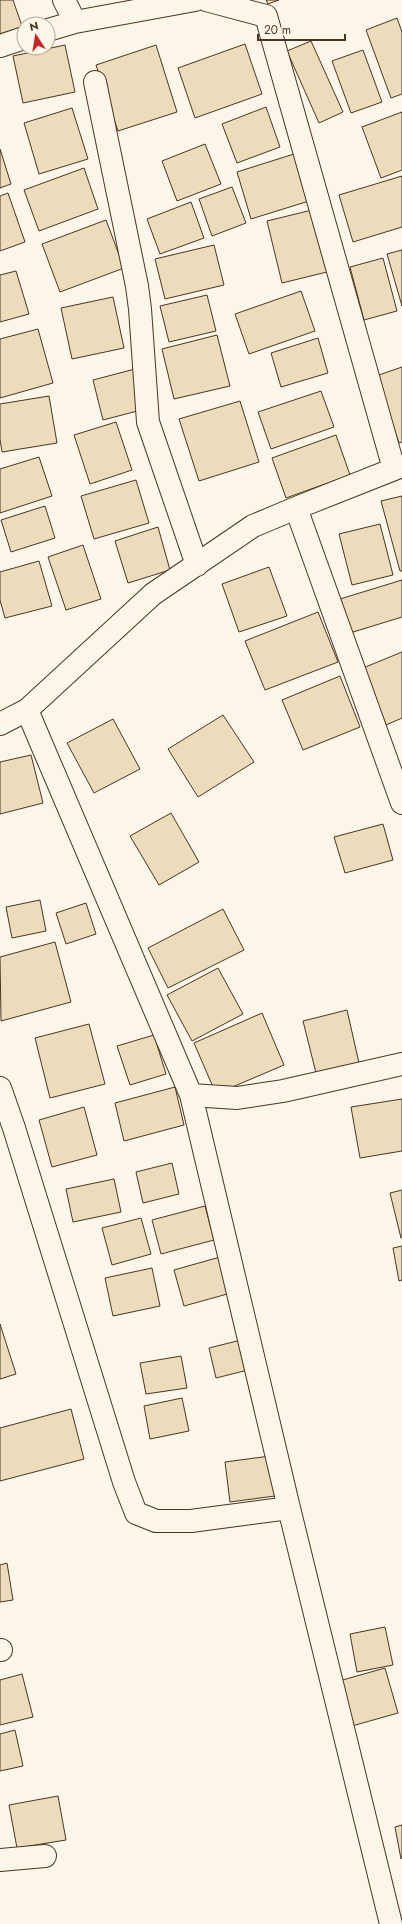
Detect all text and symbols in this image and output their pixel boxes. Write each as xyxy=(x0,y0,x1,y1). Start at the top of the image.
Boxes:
north arrow xyxy=(16,16,56,56)
scale bar xyxy=(258,16,345,42)
text: N xyxy=(28,17,40,35)
text: 20 m xyxy=(264,21,291,39)

